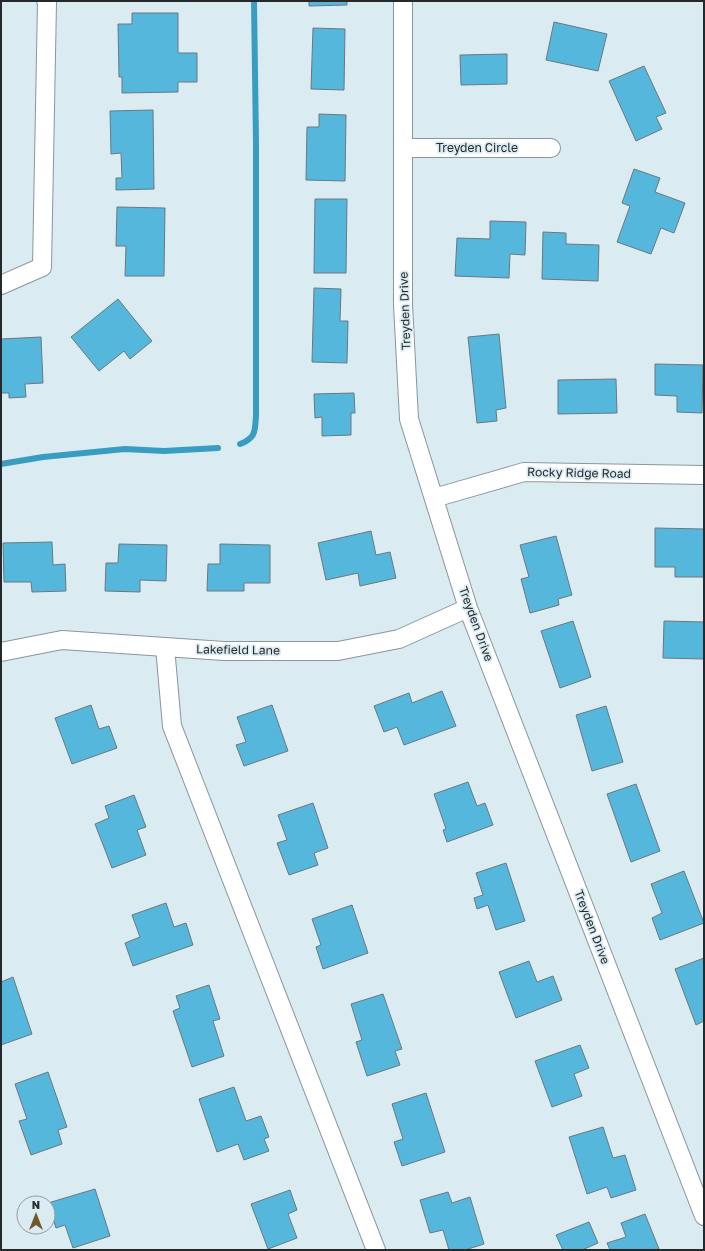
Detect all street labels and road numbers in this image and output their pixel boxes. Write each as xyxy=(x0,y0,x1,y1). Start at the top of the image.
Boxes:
street label: Treyden Circle xyxy=(436,140,518,155)
street label: Treyden Drive xyxy=(396,271,413,351)
street label: Rocky Ridge Road xyxy=(527,464,631,481)
street label: Treyden Drive xyxy=(456,584,497,663)
street label: Lakefield Lane xyxy=(196,641,280,658)
street label: Treyden Drive xyxy=(571,887,614,966)

